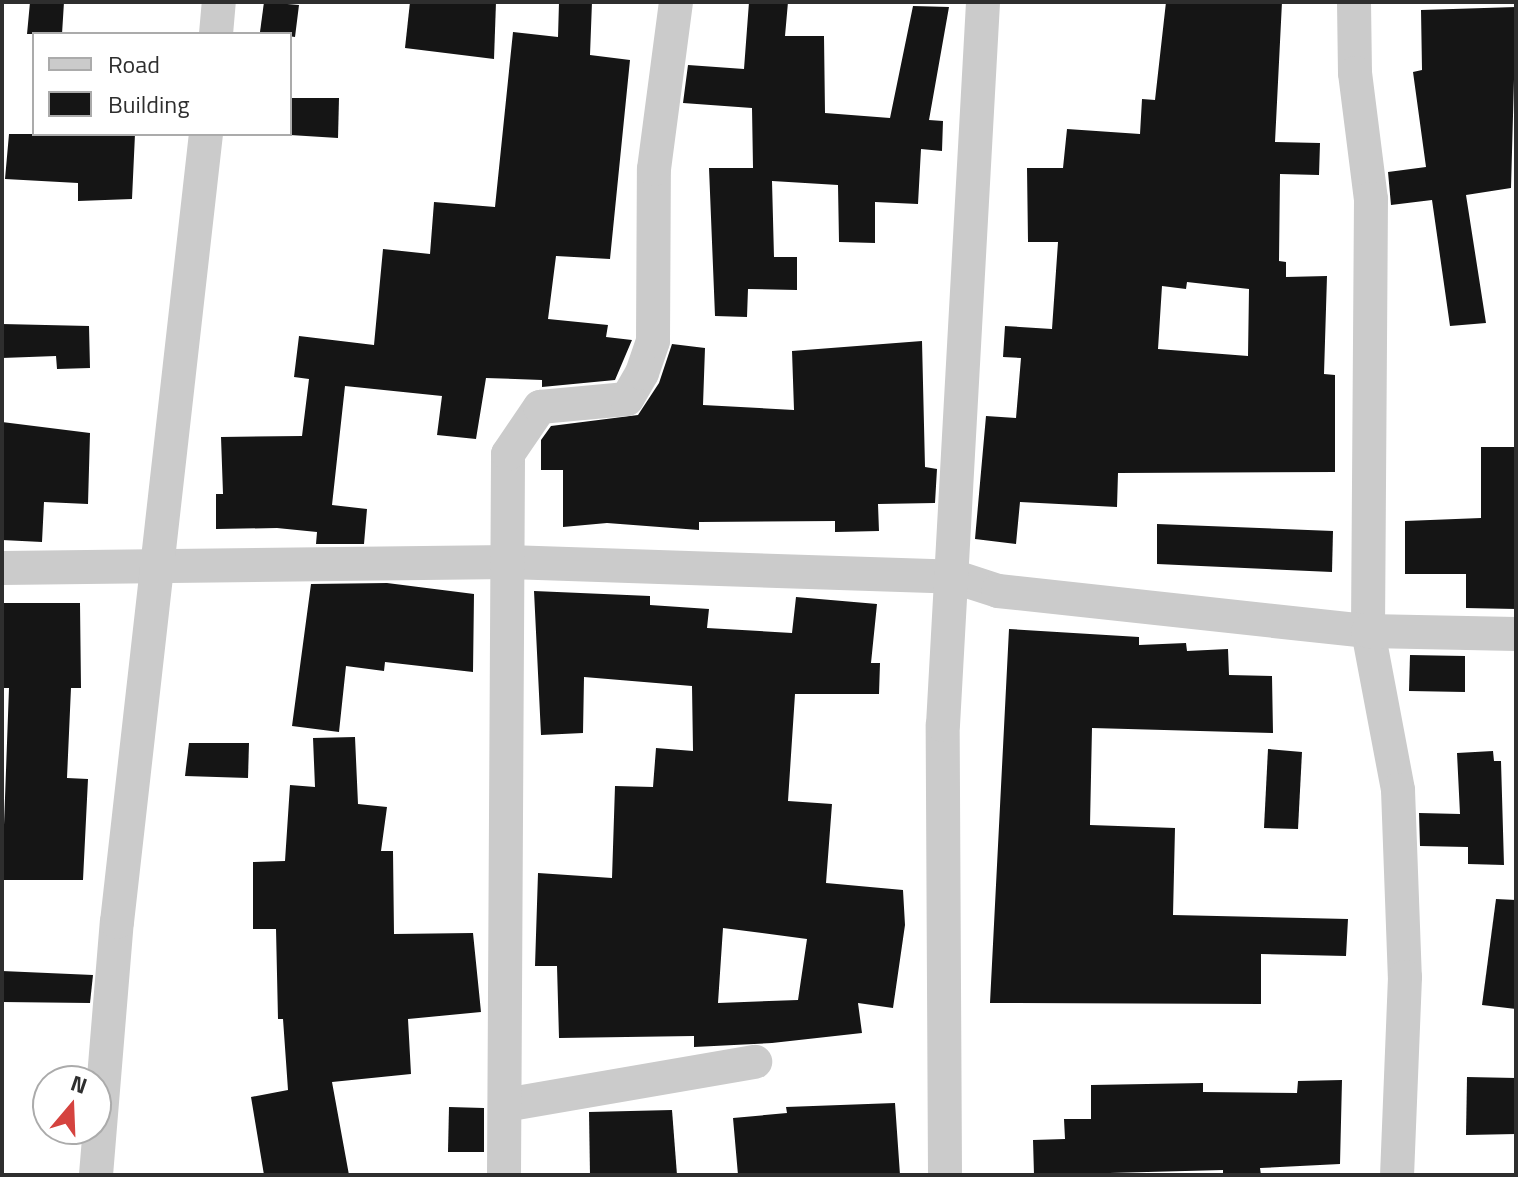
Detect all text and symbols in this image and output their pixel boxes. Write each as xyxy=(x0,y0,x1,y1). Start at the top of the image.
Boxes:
legend xyxy=(32,32,292,136)
text: Road xyxy=(108,46,160,82)
text: Building xyxy=(108,86,190,122)
north arrow xyxy=(32,1065,112,1145)
text: N xyxy=(66,1066,92,1103)

